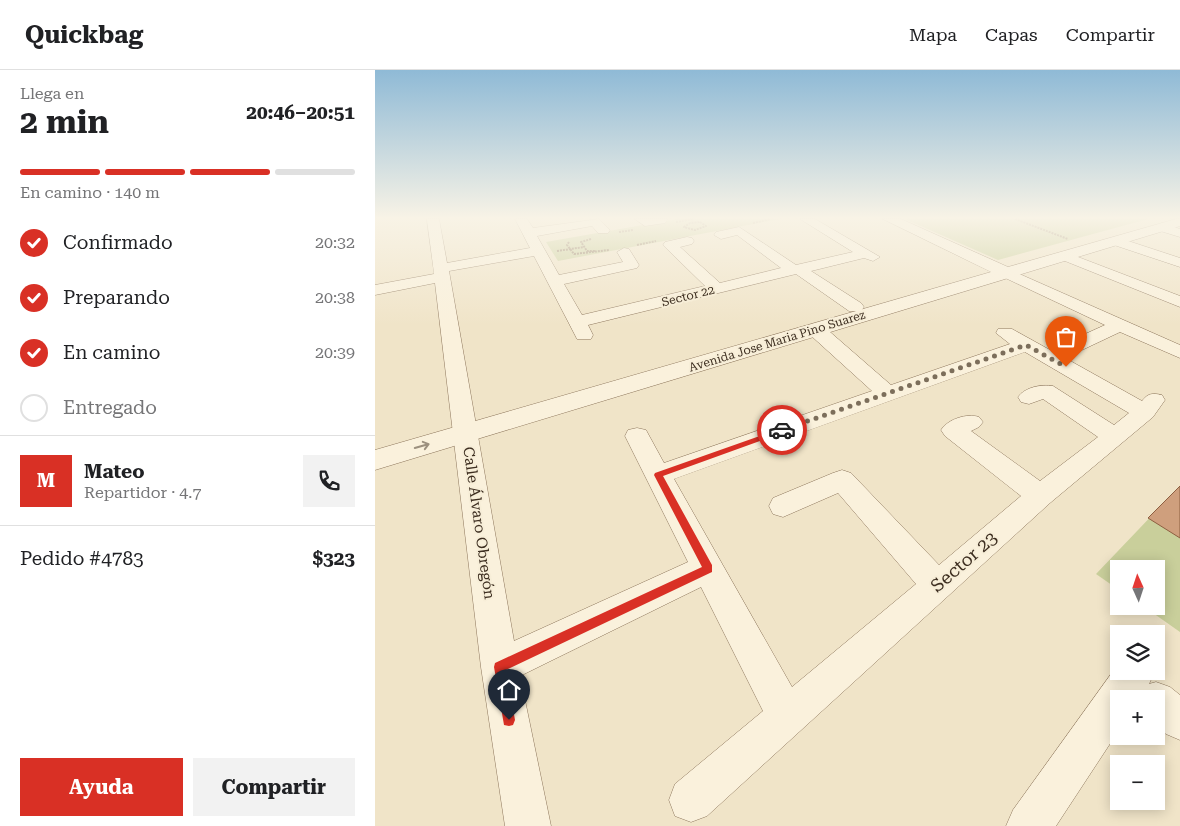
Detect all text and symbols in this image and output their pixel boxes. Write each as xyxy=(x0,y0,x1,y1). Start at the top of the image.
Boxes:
text: Quickbag xyxy=(25,21,143,49)
text: Mapa xyxy=(909,24,957,45)
text: Capas xyxy=(985,24,1038,45)
text: Compartir xyxy=(1066,24,1155,45)
text: Llega en xyxy=(20,84,84,103)
text: 20:46–20:51 xyxy=(246,101,355,124)
text: 2 min xyxy=(20,103,109,141)
text: En camino · 140 m xyxy=(20,183,160,202)
icon: check xyxy=(20,229,48,257)
text: Confirmado xyxy=(63,231,173,254)
text: 20:32 xyxy=(315,233,355,252)
street label: Sector 22 xyxy=(660,283,716,309)
icon: check xyxy=(20,284,48,312)
text: Preparando xyxy=(63,286,170,309)
text: 20:38 xyxy=(315,288,355,307)
street label: Avenida Jose Maria Pino Suarez xyxy=(687,307,867,375)
pin xyxy=(1045,316,1087,367)
icon: bag xyxy=(1052,323,1080,351)
icon: check xyxy=(20,339,48,367)
text: En camino xyxy=(63,341,160,364)
text: 20:39 xyxy=(315,343,355,362)
text: Entregado xyxy=(63,396,157,419)
courier xyxy=(757,405,807,455)
icon: car xyxy=(768,416,796,444)
one-way arrow xyxy=(413,441,429,451)
street label: Calle Álvaro Obregón xyxy=(459,446,499,601)
button: phone xyxy=(303,455,355,507)
text: Mateo xyxy=(84,460,144,483)
text: M xyxy=(37,469,55,492)
text: Repartidor · 4.7 xyxy=(84,483,201,502)
street label: Sector 23 xyxy=(926,527,1001,596)
text: Pedido #4783 xyxy=(20,547,144,570)
text: $323 xyxy=(312,547,355,570)
north arrow xyxy=(1110,560,1165,615)
map controls xyxy=(1110,560,1165,810)
button: layers xyxy=(1110,625,1165,680)
pin xyxy=(488,669,530,720)
icon: home xyxy=(495,676,523,704)
button: + xyxy=(1110,690,1165,745)
button: − xyxy=(1110,755,1165,810)
button: Ayuda xyxy=(20,758,183,816)
button: Compartir xyxy=(193,758,355,816)

